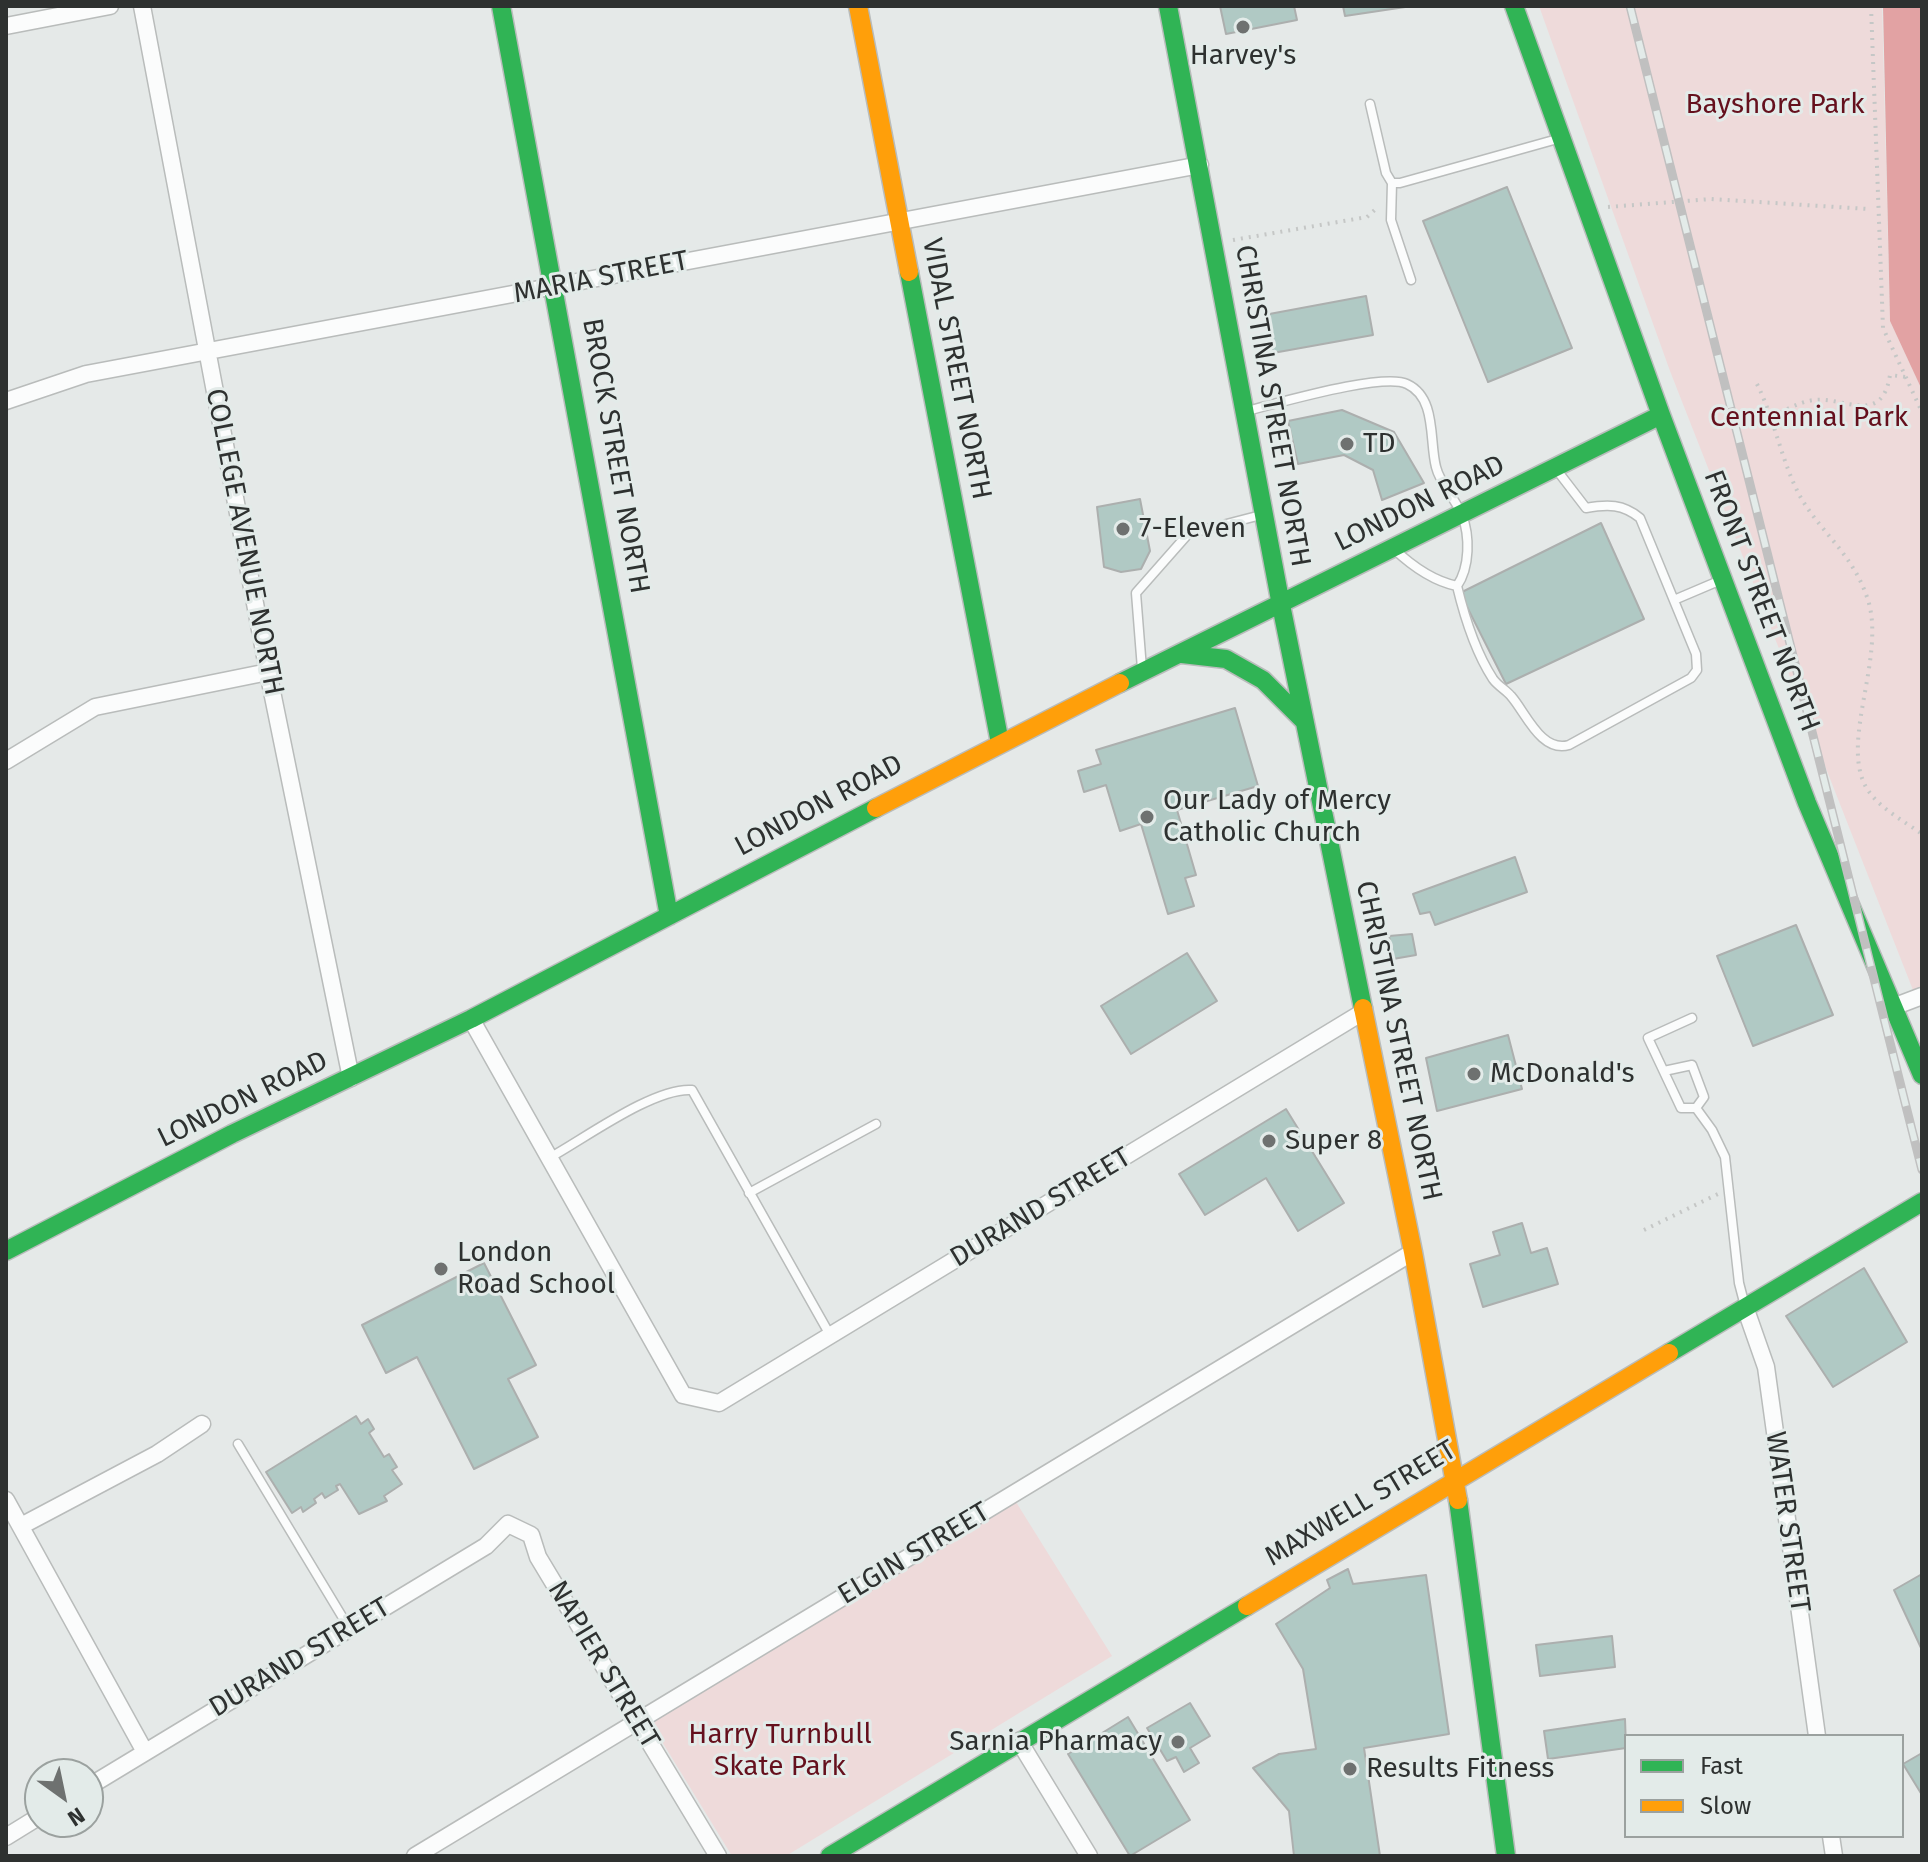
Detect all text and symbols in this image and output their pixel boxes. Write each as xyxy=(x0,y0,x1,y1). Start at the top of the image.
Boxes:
marker: Harvey's xyxy=(1234,18,1252,36)
place label: Harvey's xyxy=(1190,39,1296,73)
park label: Bayshore Park xyxy=(1685,88,1865,122)
street label: VIDAL STREET NORTH xyxy=(914,236,998,502)
street label: CHRISTINA STREET NORTH xyxy=(1227,242,1317,570)
street label: MARIA STREET xyxy=(511,245,691,311)
street label: BROCK STREET NORTH xyxy=(574,316,656,596)
street label: COLLEGE AVENUE NORTH xyxy=(198,386,290,698)
park label: Centennial Park xyxy=(1710,401,1908,435)
place label: TD xyxy=(1363,427,1396,461)
marker: TD xyxy=(1338,435,1356,453)
street label: LONDON ROAD xyxy=(1329,448,1511,560)
street label: FRONT STREET NORTH xyxy=(1696,466,1826,736)
place label: 7-Eleven xyxy=(1139,512,1246,546)
marker: 7-Eleven xyxy=(1114,520,1132,538)
street label: LONDON ROAD xyxy=(729,748,909,864)
place label: Our Lady of Mercy Catholic Church xyxy=(1163,784,1391,850)
marker: Our Lady of Mercy Catholic Church xyxy=(1138,808,1156,826)
street label: CHRISTINA STREET NORTH xyxy=(1348,878,1448,1204)
street label: LONDON ROAD xyxy=(152,1044,334,1156)
place label: McDonald's xyxy=(1490,1057,1635,1091)
marker: McDonald's xyxy=(1465,1065,1483,1083)
place label: Super 8 xyxy=(1285,1124,1382,1158)
marker: Super 8 xyxy=(1260,1132,1278,1150)
street label: DURAND STREET xyxy=(945,1141,1137,1275)
place label: London Road School xyxy=(457,1236,615,1302)
marker: London Road School xyxy=(432,1260,450,1278)
street label: WATER STREET xyxy=(1758,1430,1816,1614)
street label: MAXWELL STREET xyxy=(1259,1434,1463,1574)
street label: ELGIN STREET xyxy=(832,1496,996,1612)
street label: NAPIER STREET xyxy=(540,1575,666,1755)
street label: DURAND STREET xyxy=(204,1591,396,1725)
park label: Harry Turnbull Skate Park xyxy=(688,1718,872,1784)
place label: Sarnia Pharmacy xyxy=(949,1725,1162,1759)
marker: Sarnia Pharmacy xyxy=(1169,1733,1187,1751)
legend xyxy=(1624,1734,1904,1838)
place label: Results Fitness xyxy=(1366,1752,1554,1786)
text: Fast xyxy=(1700,1752,1743,1780)
north arrow xyxy=(24,1758,104,1838)
marker: Results Fitness xyxy=(1341,1760,1359,1778)
text: Slow xyxy=(1700,1792,1751,1820)
text: N xyxy=(63,1802,90,1832)

